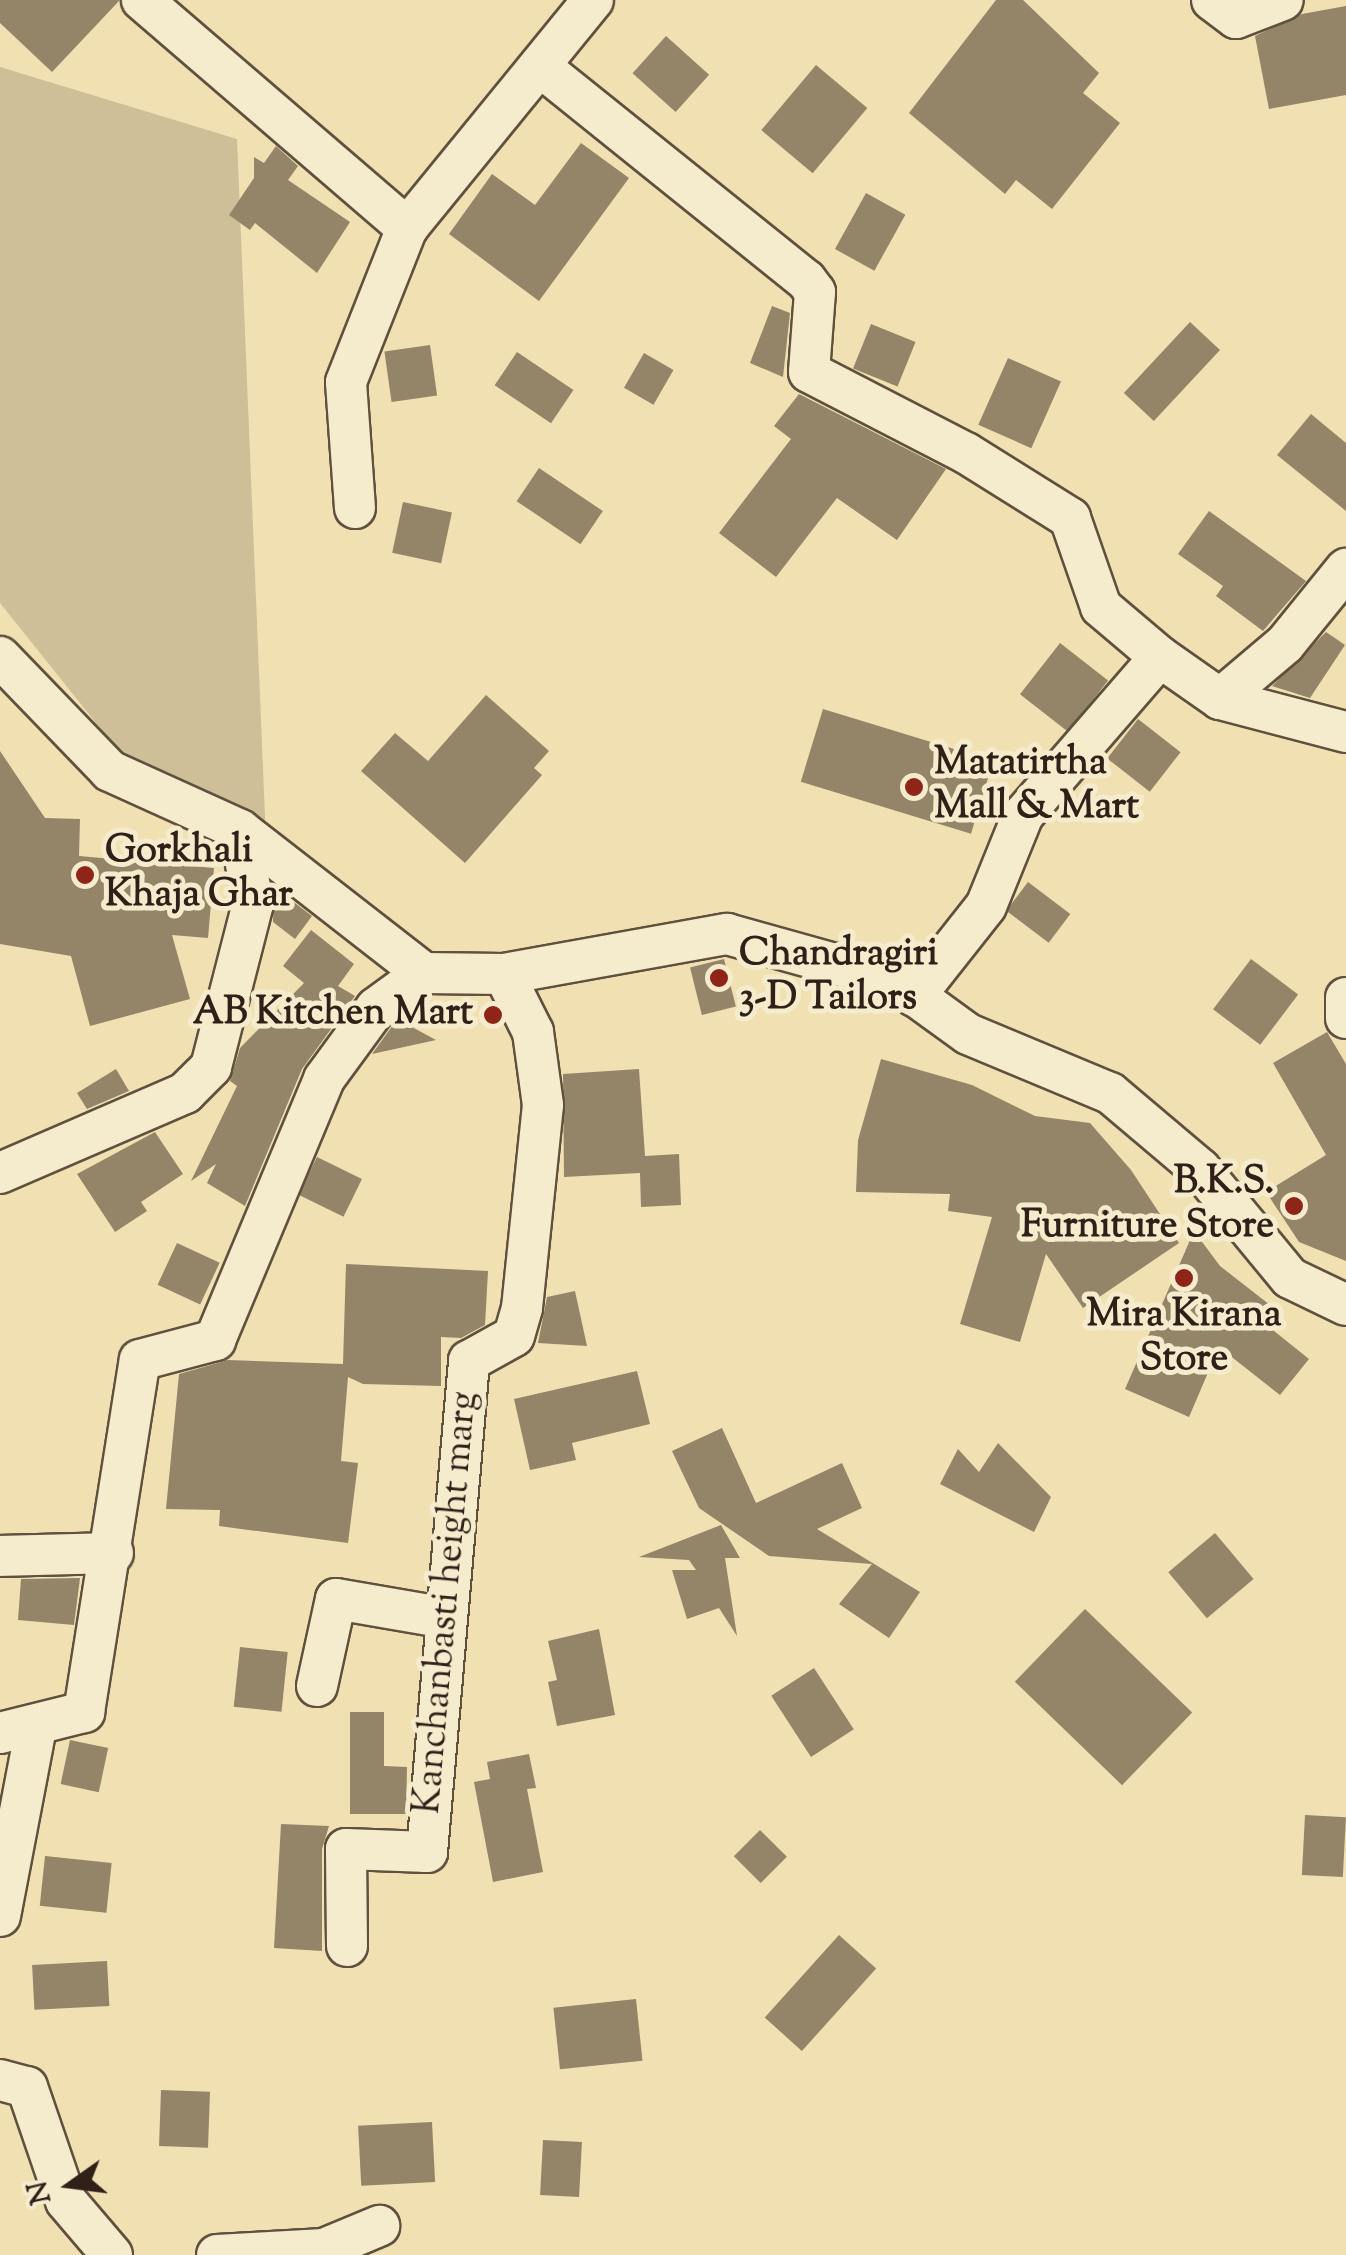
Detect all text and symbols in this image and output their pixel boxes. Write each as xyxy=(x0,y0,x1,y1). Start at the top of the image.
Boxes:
place label: Matatirtha Mall & Mart xyxy=(934,742,1139,832)
marker: Matatirtha Mall & Mart xyxy=(903,776,925,798)
place label: Gorkhali Khaja Ghar xyxy=(105,830,293,919)
marker: Gorkhali Khaja Ghar xyxy=(74,864,96,886)
place label: Chandragiri 3-D Tailors xyxy=(739,933,938,1022)
marker: Chandragiri 3-D Tailors xyxy=(708,967,730,989)
place label: AB Kitchen Mart xyxy=(193,992,473,1038)
marker: AB Kitchen Mart xyxy=(482,1004,504,1026)
place label: B.K.S. Furniture Store xyxy=(1021,1161,1274,1250)
marker: B.K.S. Furniture Store xyxy=(1283,1195,1305,1217)
marker: Mira Kirana Store xyxy=(1173,1267,1195,1289)
place label: Mira Kirana Store xyxy=(1086,1294,1282,1384)
street label: Kanchanbasti height marg xyxy=(407,1390,489,1816)
north arrow xyxy=(20,2135,120,2235)
text: N xyxy=(19,2177,63,2208)

